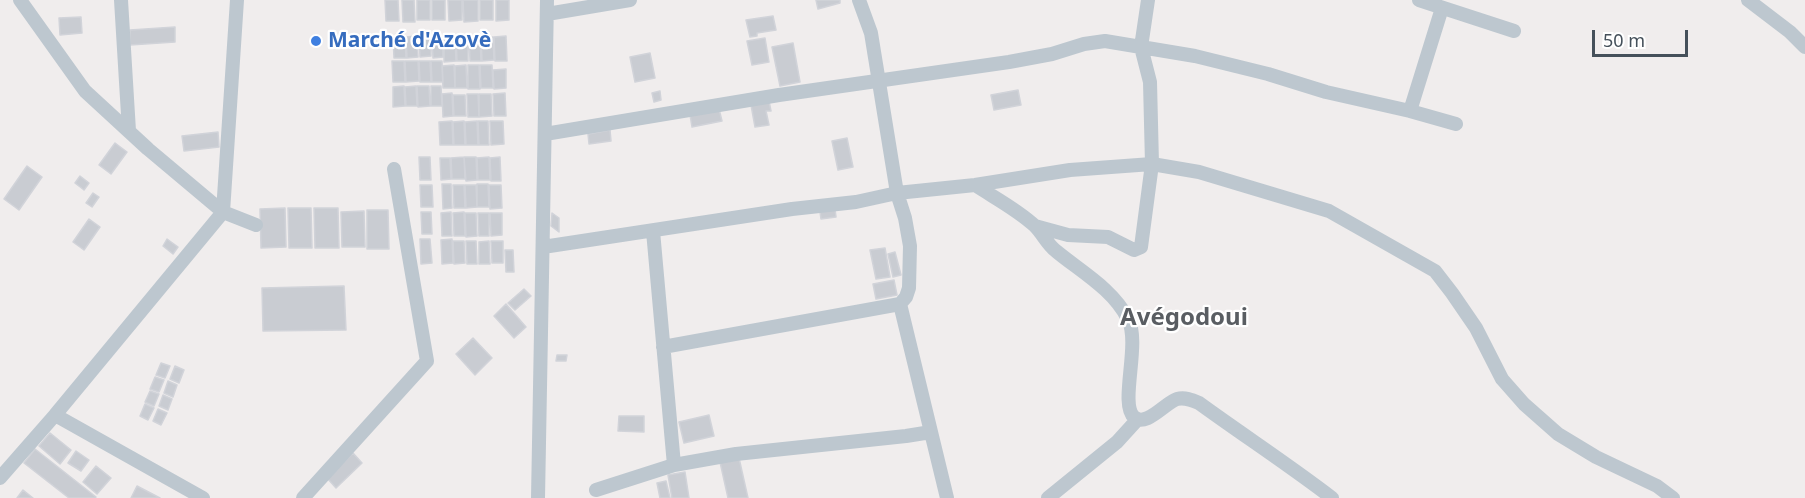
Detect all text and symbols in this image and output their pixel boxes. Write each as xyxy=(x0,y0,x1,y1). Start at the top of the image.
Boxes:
scale bar xyxy=(1595,18,1691,56)
place label: Marché d'Azovè xyxy=(328,28,491,54)
text: 50 m xyxy=(1603,28,1645,52)
marker: Marché d'Azovè xyxy=(309,34,323,48)
district label: Avégodoui xyxy=(1120,304,1248,332)

